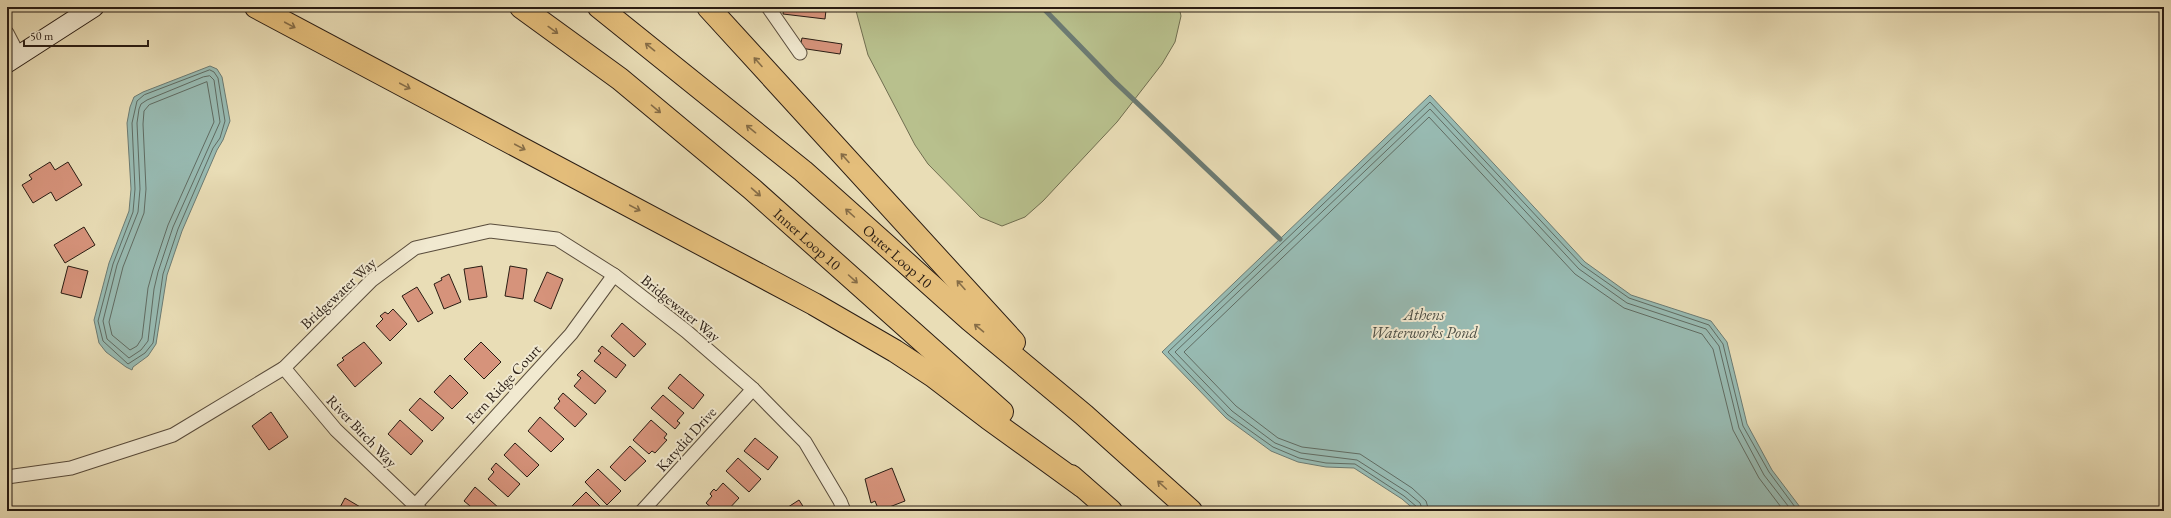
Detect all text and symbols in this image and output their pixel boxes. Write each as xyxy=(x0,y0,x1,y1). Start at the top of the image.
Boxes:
scale bar xyxy=(24,22,148,48)
one-way arrow xyxy=(284,22,296,30)
one-way arrow xyxy=(547,26,558,34)
text: 50 m xyxy=(30,28,54,44)
one-way arrow xyxy=(645,43,656,51)
one-way arrow xyxy=(753,57,762,67)
one-way arrow xyxy=(399,83,411,90)
one-way arrow xyxy=(650,105,661,113)
one-way arrow xyxy=(746,125,757,133)
one-way arrow xyxy=(514,144,526,152)
one-way arrow xyxy=(841,153,850,163)
one-way arrow xyxy=(750,188,761,197)
street label: Inner Loop 10 xyxy=(770,204,845,274)
one-way arrow xyxy=(628,205,640,213)
one-way arrow xyxy=(845,209,855,218)
street label: Outer Loop 10 xyxy=(859,220,937,292)
street label: Bridgewater Way xyxy=(296,253,380,333)
street label: Bridgewater Way xyxy=(637,270,725,346)
one-way arrow xyxy=(848,274,858,283)
one-way arrow xyxy=(957,280,966,290)
water label: Athens Waterworks Pond xyxy=(1370,304,1479,343)
one-way arrow xyxy=(973,323,984,332)
street label: Fern Ridge Court xyxy=(461,340,545,428)
street label: River Birch Way xyxy=(323,391,402,471)
street label: Katydid Drive xyxy=(652,402,720,475)
one-way arrow xyxy=(1157,480,1167,490)

